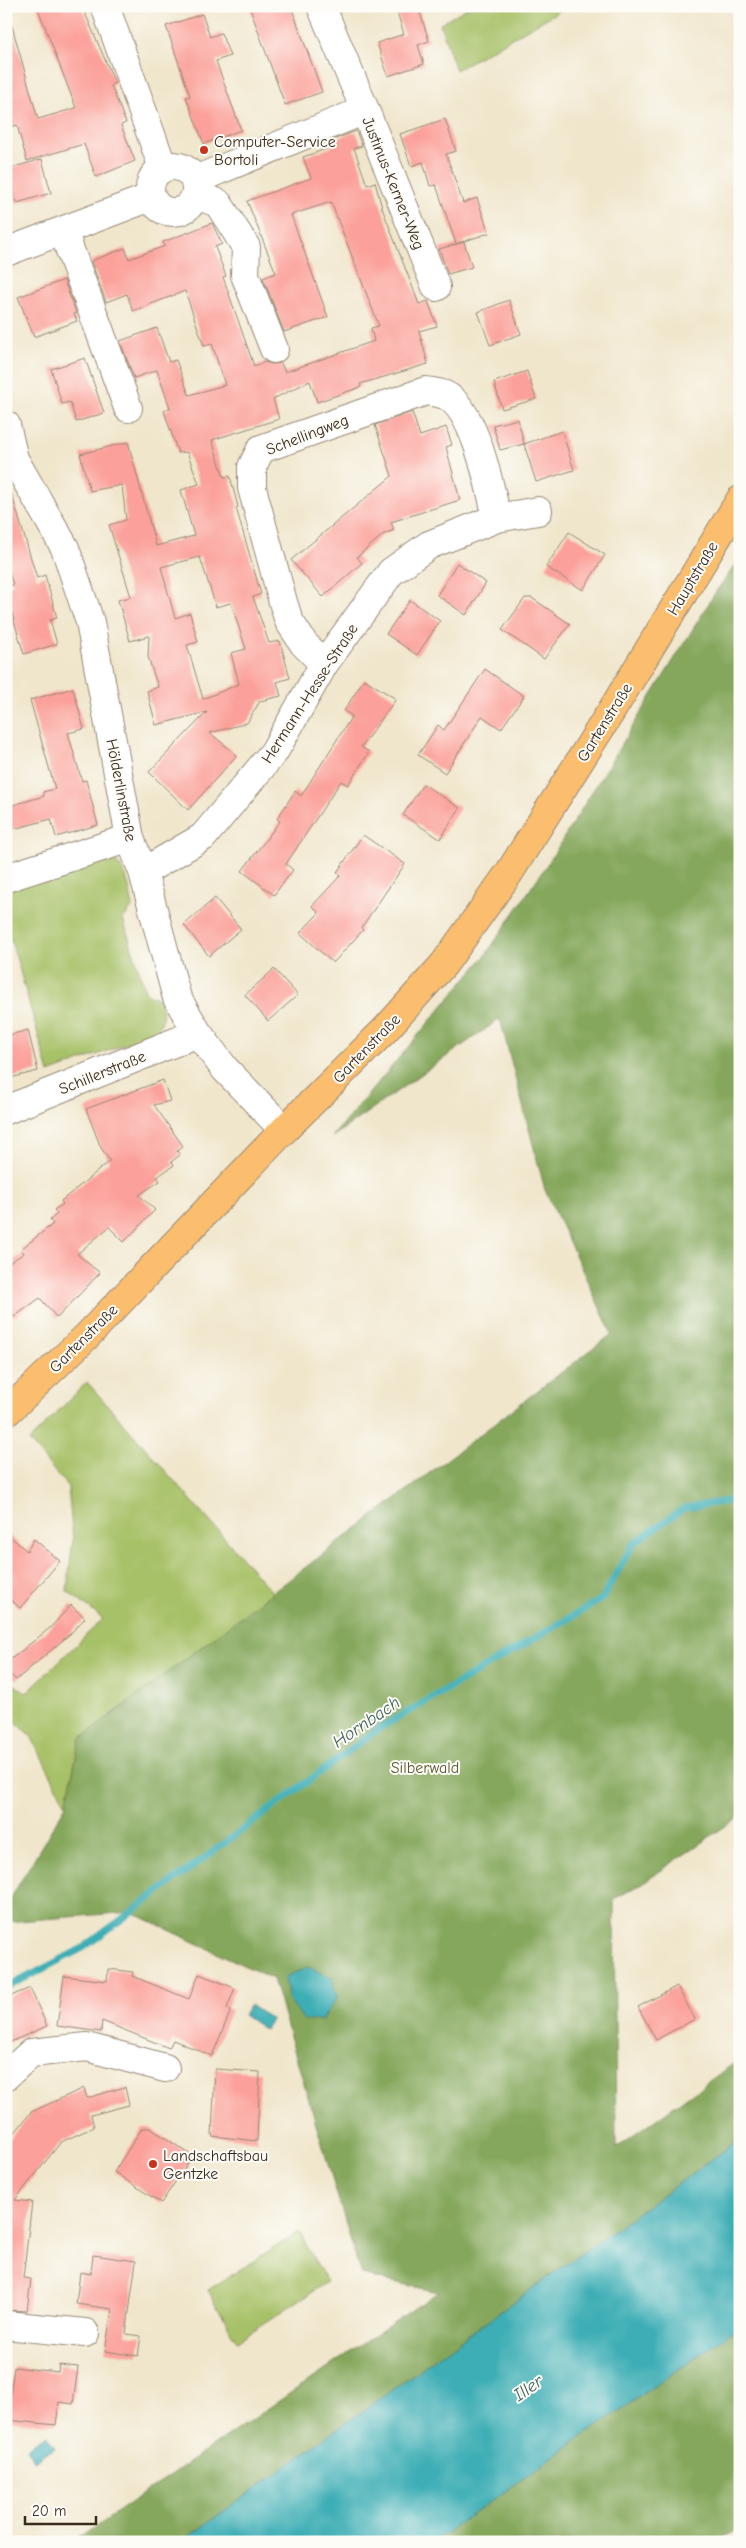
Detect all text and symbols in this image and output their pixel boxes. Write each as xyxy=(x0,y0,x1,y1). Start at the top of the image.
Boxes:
street label: Justinus-Kerner-Weg xyxy=(358,114,428,252)
place label: Computer-Service Bortoli xyxy=(214,133,336,169)
marker: Computer-Service Bortoli xyxy=(198,144,210,156)
street label: Schellingweg xyxy=(264,411,351,459)
street label: Hauptstraße xyxy=(664,538,722,619)
street label: Hermann-Hesse-Straße xyxy=(258,620,362,767)
street label: Gartenstraße xyxy=(574,680,636,765)
street label: Hölderlinstraße xyxy=(102,737,140,843)
street label: Gartenstraße xyxy=(329,1010,404,1087)
street label: Schillerstraße xyxy=(56,1047,148,1099)
street label: Gartenstraße xyxy=(46,1301,122,1377)
water label: Hornbach xyxy=(329,1692,404,1753)
park label: Silberwald xyxy=(391,1759,459,1777)
place label: Landschaftsbau Gentzke xyxy=(163,2147,268,2183)
marker: Landschaftsbau Gentzke xyxy=(147,2158,159,2170)
water label: Iller xyxy=(509,2370,548,2407)
scale bar xyxy=(25,2493,96,2525)
text: 20 m xyxy=(32,2502,66,2520)

